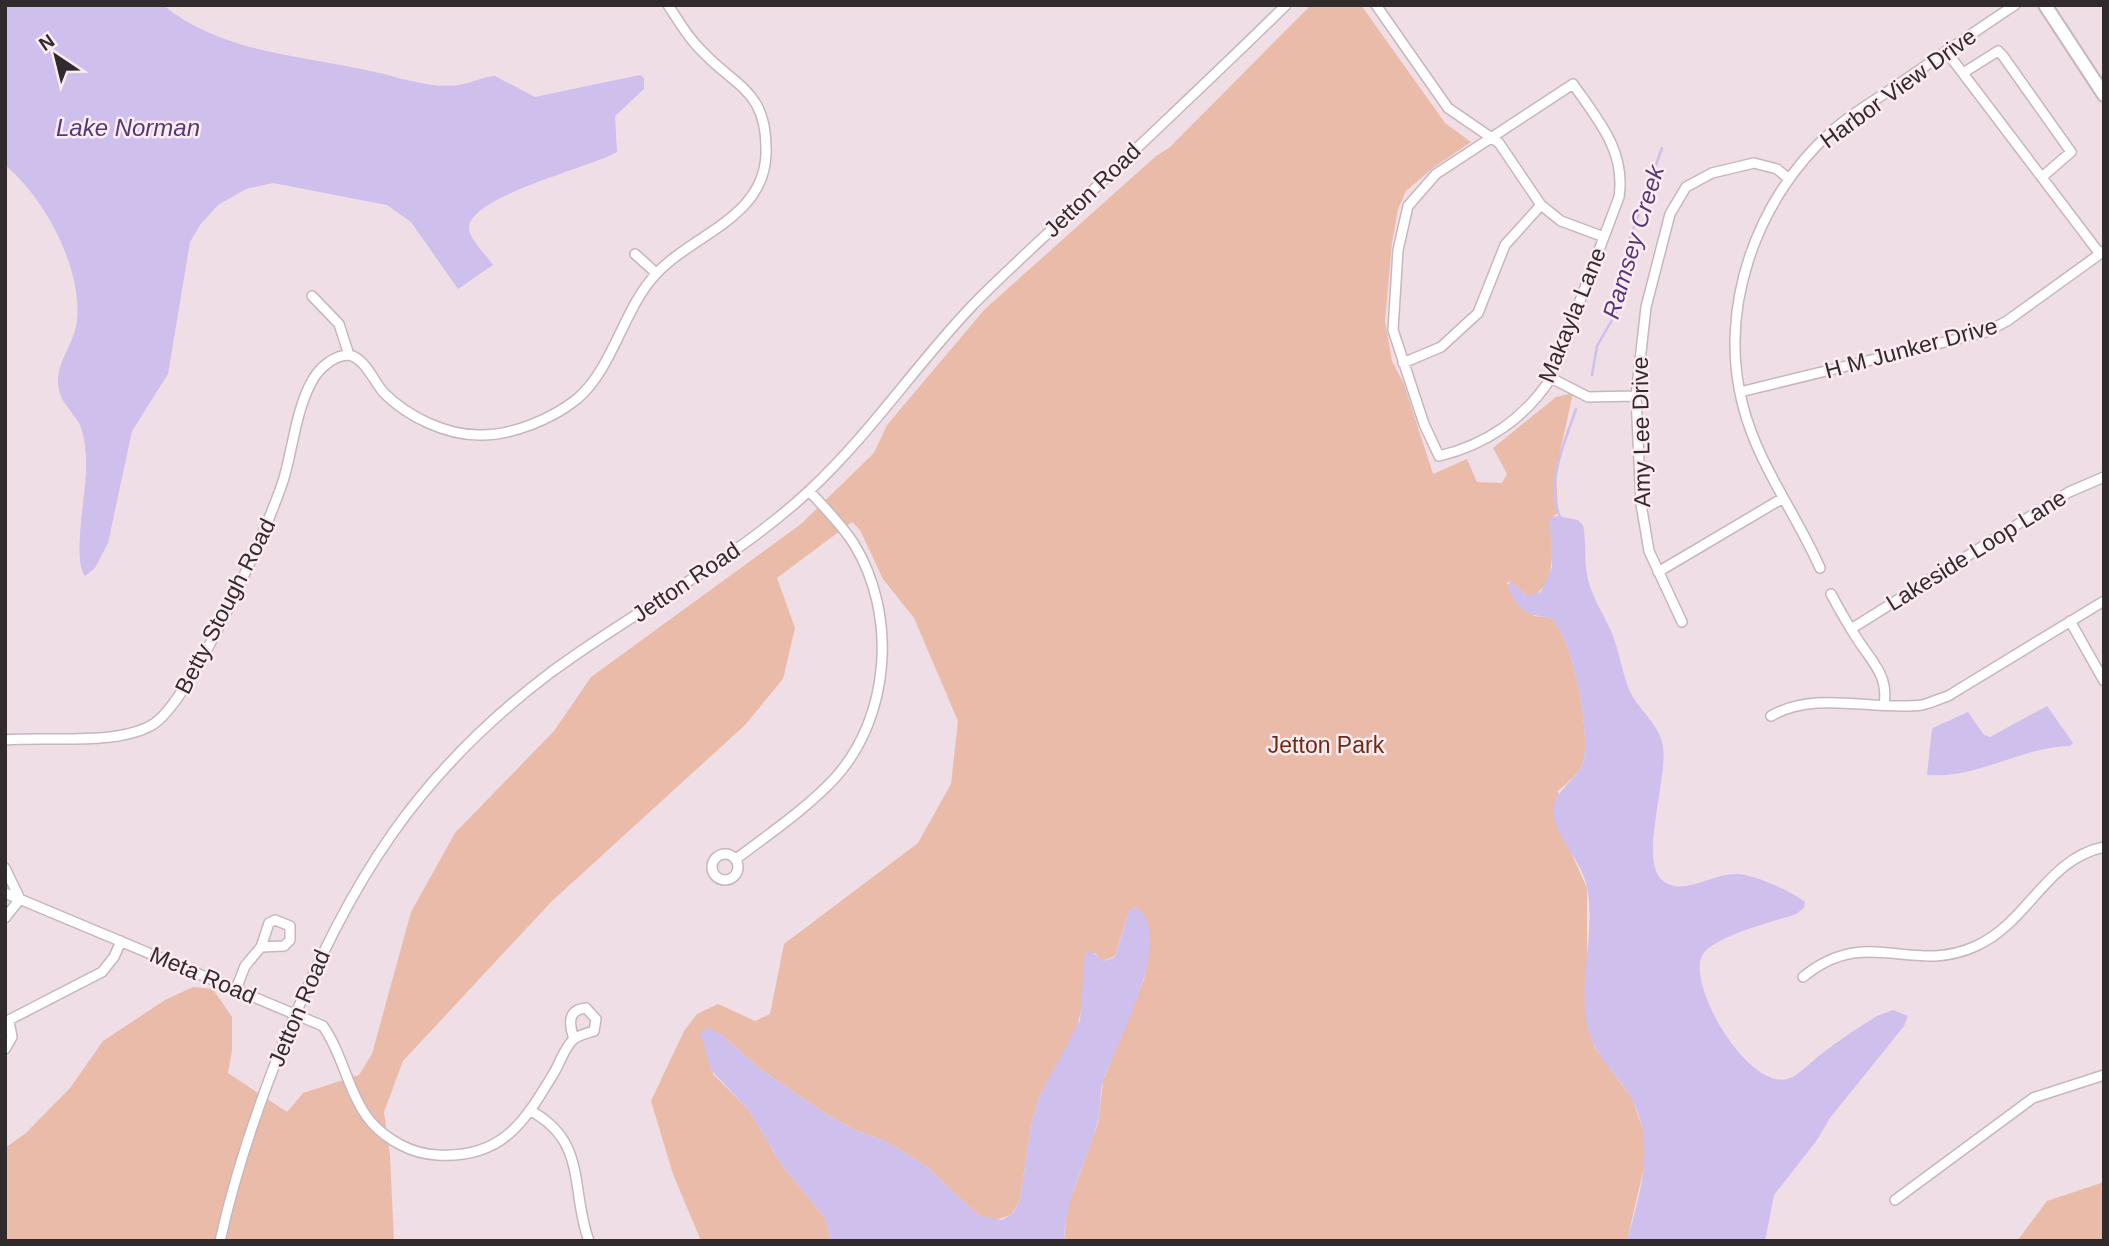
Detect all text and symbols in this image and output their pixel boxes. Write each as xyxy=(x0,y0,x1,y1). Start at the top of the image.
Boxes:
north arrow xyxy=(21,21,91,91)
street label: Harbor View Drive xyxy=(1815,23,1981,153)
text: N xyxy=(35,30,58,55)
water label: Lake Norman xyxy=(56,114,200,141)
street label: Jetton Road xyxy=(1038,138,1146,242)
water label: Ramsey Creek xyxy=(1597,160,1670,322)
street label: Makayla Lane xyxy=(1533,244,1611,386)
street label: H M Junker Drive xyxy=(1822,312,2000,384)
street label: Amy Lee Drive xyxy=(1627,356,1655,508)
street label: Lakeside Loop Lane xyxy=(1881,484,2071,616)
street label: Betty Stough Road xyxy=(170,514,280,698)
street label: Jetton Road xyxy=(627,537,745,627)
park label: Jetton Park xyxy=(1268,732,1385,758)
street label: Meta Road xyxy=(146,941,260,1009)
street label: Jetton Road xyxy=(263,946,335,1070)

